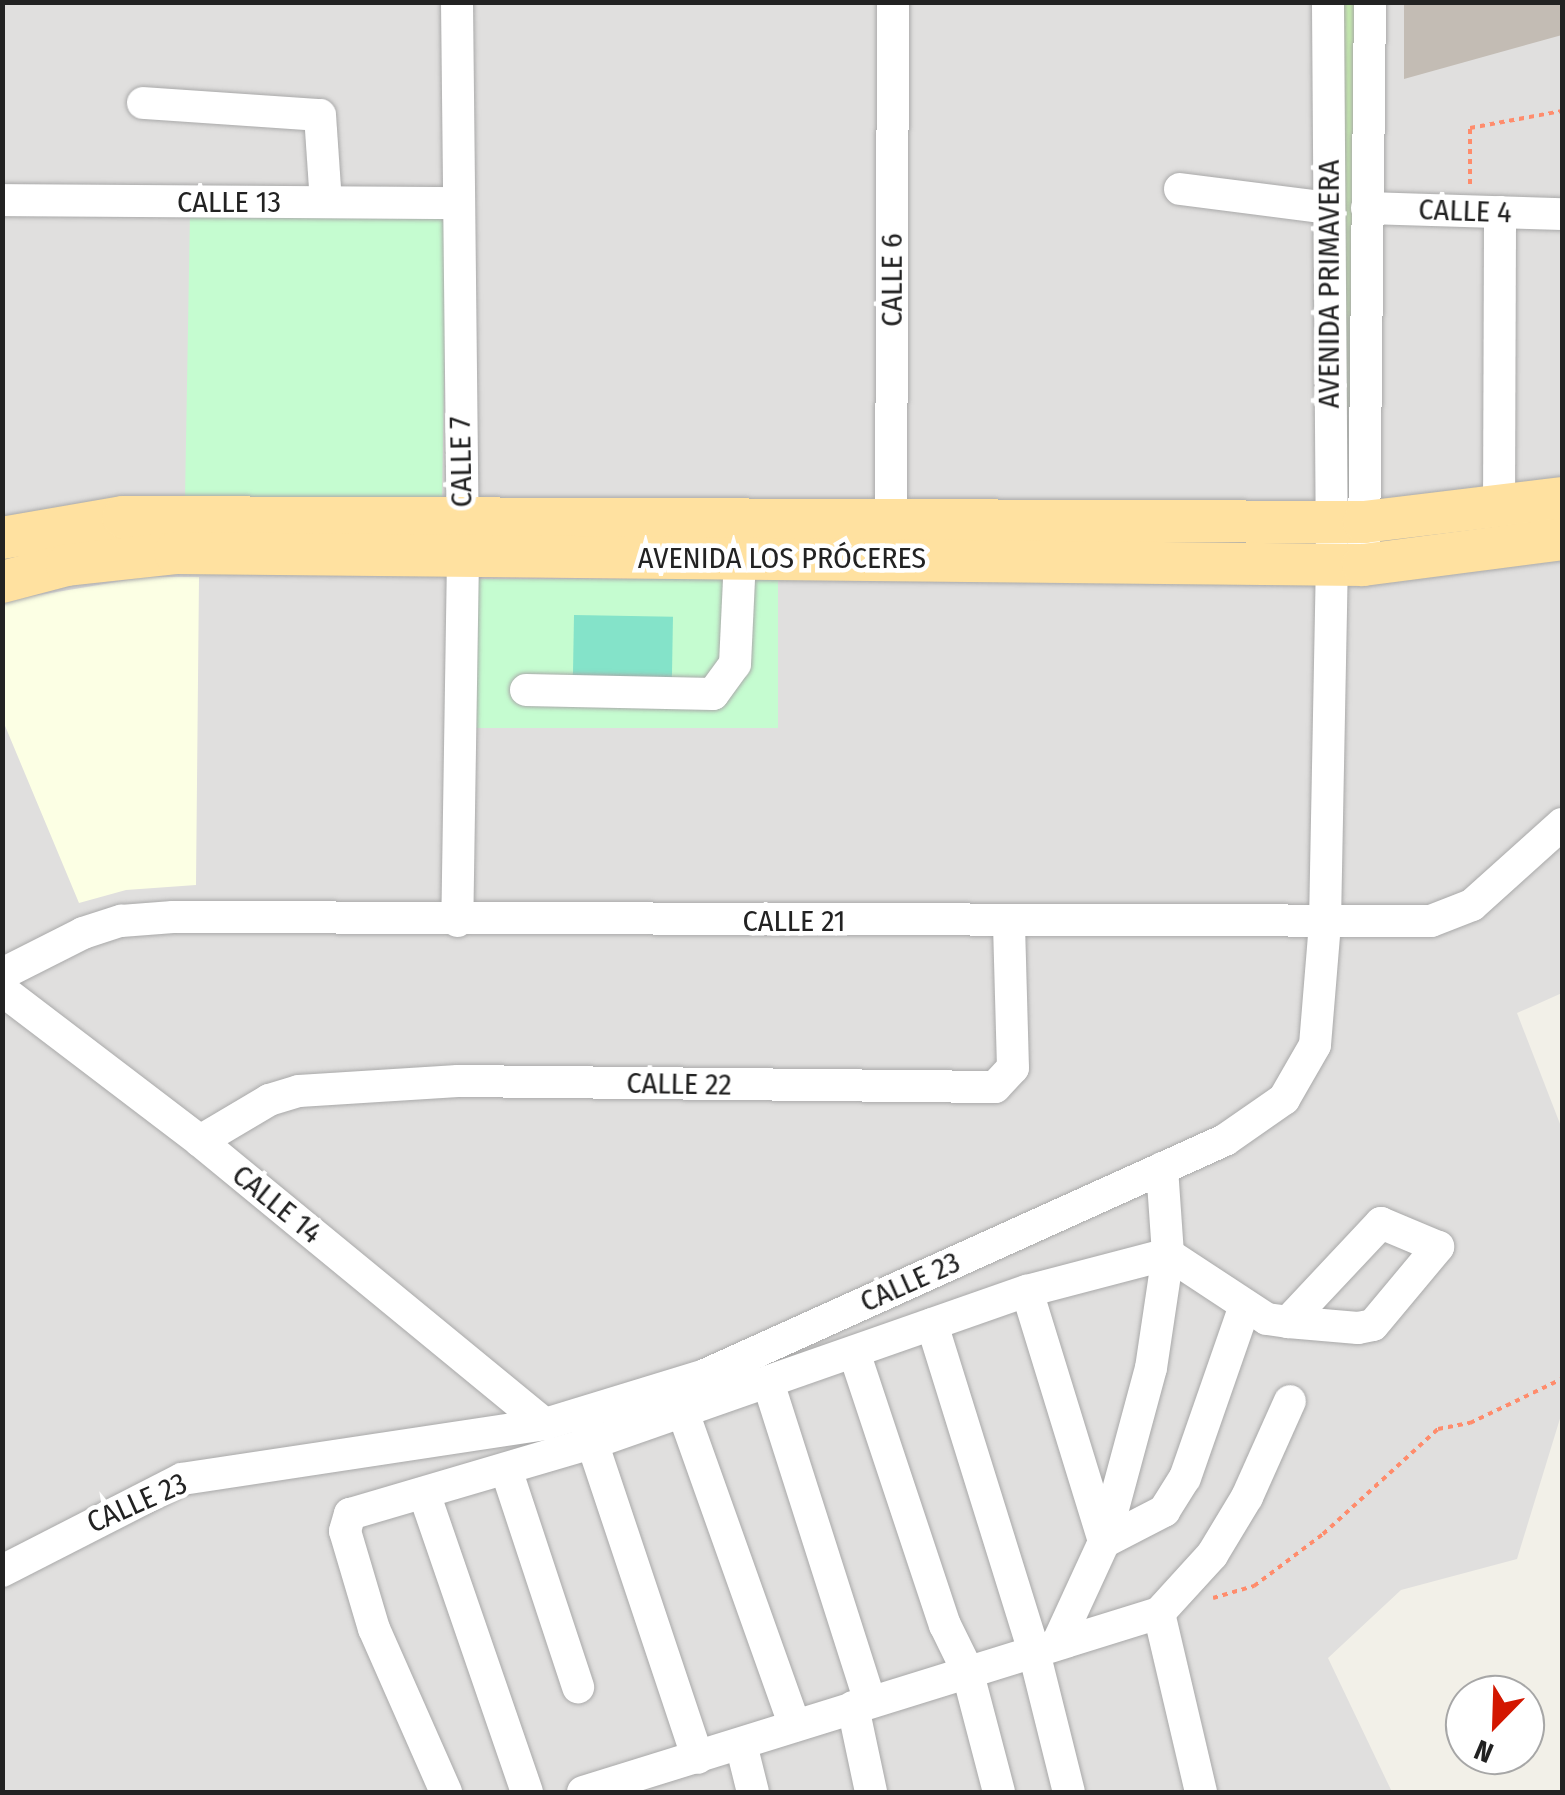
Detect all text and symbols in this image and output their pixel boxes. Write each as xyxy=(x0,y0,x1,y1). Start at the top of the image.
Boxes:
street label: AVENIDA PRIMAVERA xyxy=(1311,160,1347,408)
street label: CALLE 13 xyxy=(177,184,281,220)
street label: CALLE 4 xyxy=(1418,191,1512,231)
street label: CALLE 6 xyxy=(874,233,910,327)
street label: CALLE 7 xyxy=(442,416,480,508)
street label: AVENIDA LOS PRÓCERES xyxy=(638,540,926,576)
street label: CALLE 21 xyxy=(743,903,845,939)
street label: CALLE 22 xyxy=(626,1065,732,1103)
street label: CALLE 14 xyxy=(225,1157,329,1251)
street label: CALLE 23 xyxy=(855,1244,965,1320)
street label: CALLE 23 xyxy=(82,1465,192,1541)
north arrow xyxy=(1445,1675,1545,1775)
text: N xyxy=(1470,1733,1498,1770)

